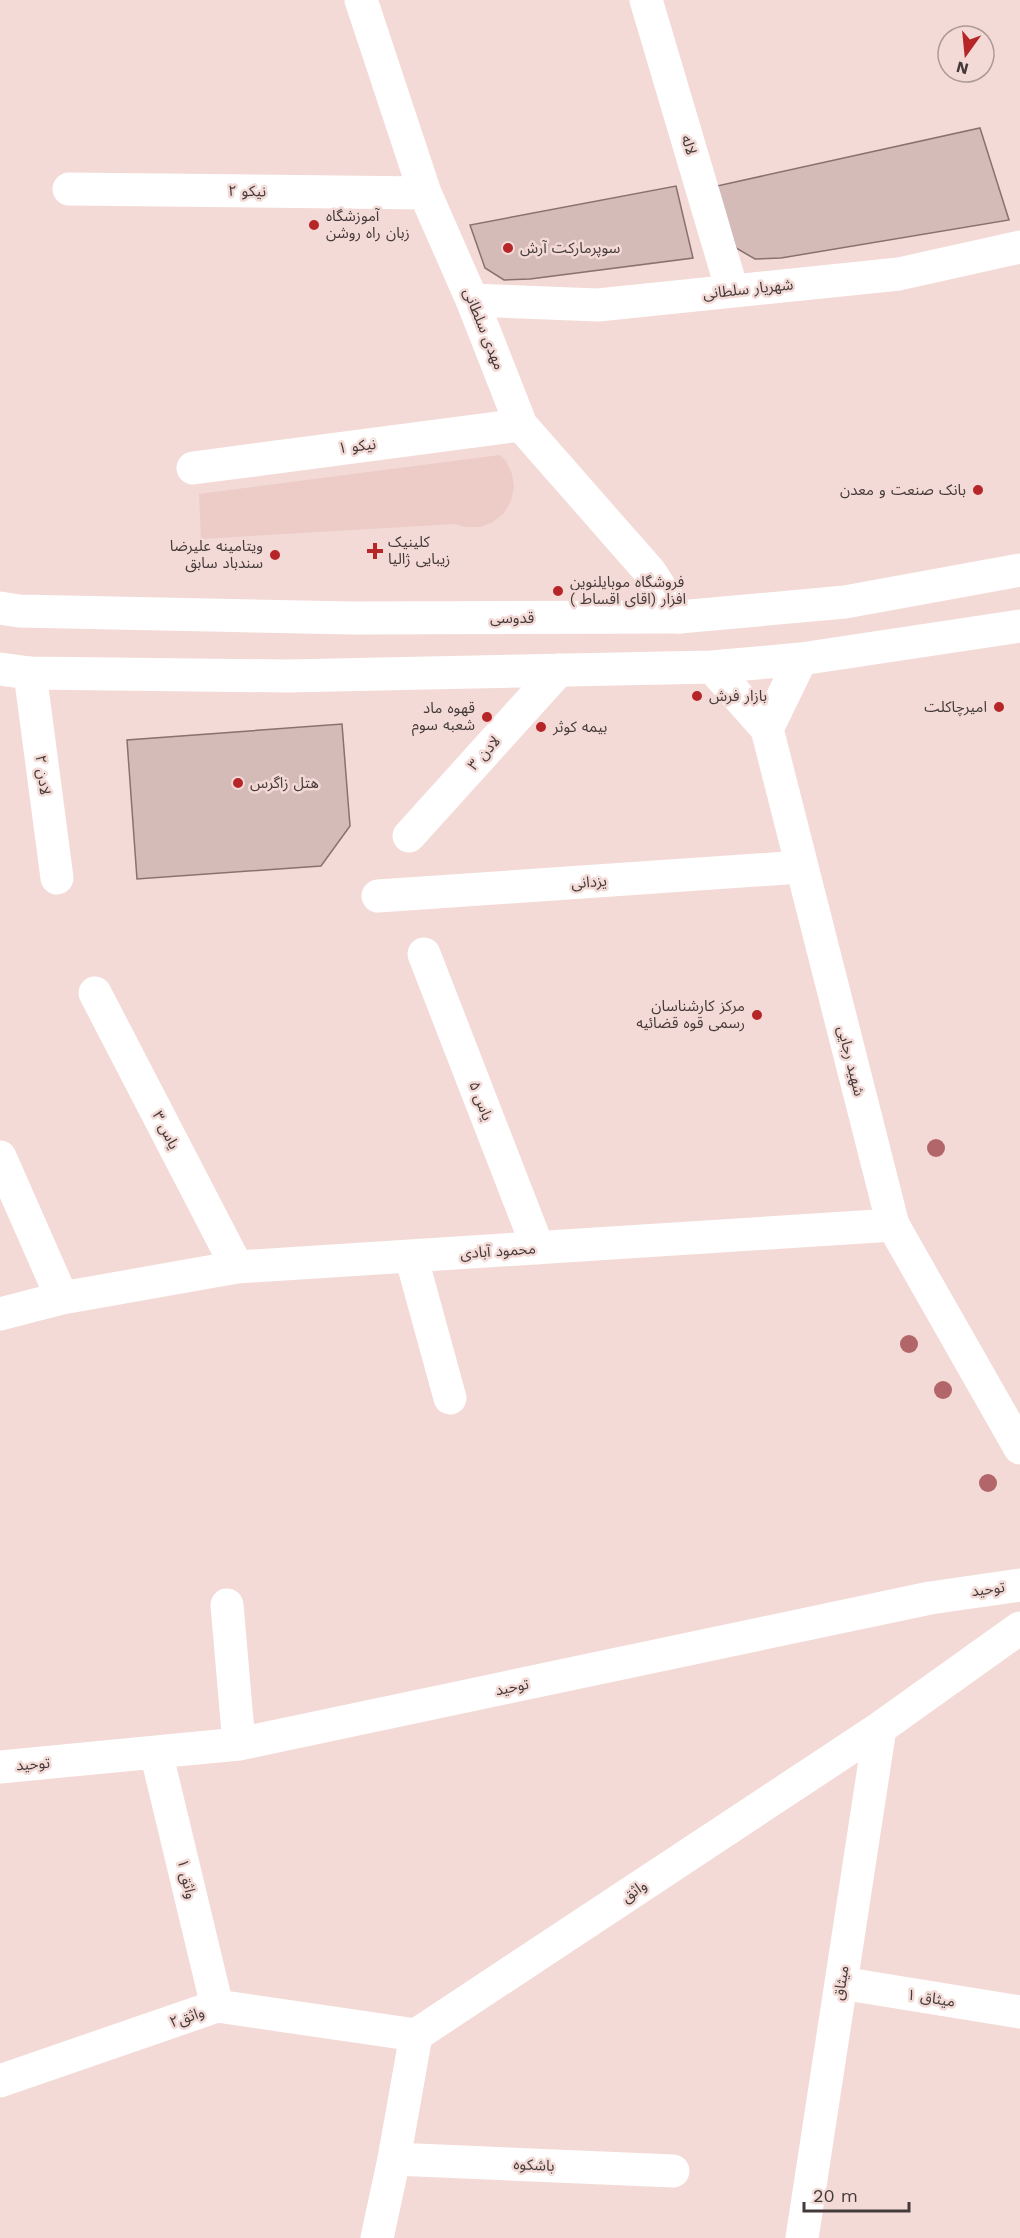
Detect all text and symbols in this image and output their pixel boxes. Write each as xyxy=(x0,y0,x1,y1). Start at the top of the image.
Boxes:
north arrow xyxy=(936,24,996,84)
text: N xyxy=(954,57,970,79)
street label: لاله xyxy=(677,133,701,157)
street label: نیکو ۲ xyxy=(228,182,266,200)
place label: آموزشگاه زبان راه روشن xyxy=(326,207,410,242)
marker: آموزشگاه زبان راه روشن xyxy=(307,218,321,232)
place label: سوپرمارکت آرش xyxy=(520,239,620,258)
marker: سوپرمارکت آرش xyxy=(501,241,515,255)
street label: شهریار سلطانی xyxy=(702,275,794,303)
street label: مهدی سلطانی xyxy=(459,286,509,372)
street label: نیکو ۱ xyxy=(337,435,377,457)
place label: بانک صنعت و معدن xyxy=(840,481,966,499)
marker: بانک صنعت و معدن xyxy=(971,483,985,497)
place label: کلینیک زیبایی ژالیا xyxy=(388,533,450,568)
place label: ویتامینه علیرضا سندباد سابق xyxy=(170,537,263,573)
marker: کلینیک زیبایی ژالیا xyxy=(366,542,384,560)
marker: ویتامینه علیرضا سندباد سابق xyxy=(268,548,282,562)
place label: فروشگاه موبایلنوین افزار (اقای اقساط ) xyxy=(570,573,686,608)
marker: فروشگاه موبایلنوین افزار (اقای اقساط ) xyxy=(551,584,565,598)
street label: قدوسی xyxy=(490,609,534,627)
place label: بازار فرش xyxy=(709,687,767,705)
marker: بازار فرش xyxy=(690,689,704,703)
place label: امیرچاکلت xyxy=(924,698,987,717)
place label: قهوه ماد شعبه سوم xyxy=(412,699,475,736)
marker: امیرچاکلت xyxy=(992,700,1006,714)
marker: قهوه ماد شعبه سوم xyxy=(480,710,494,724)
place label: بیمه کوثر xyxy=(552,718,607,736)
marker: بیمه کوثر xyxy=(534,720,548,734)
street label: لادن ۳ xyxy=(464,732,504,774)
street label: لادن ۲ xyxy=(32,754,54,796)
place label: هتل زاگرس xyxy=(250,774,319,792)
marker: هتل زاگرس xyxy=(231,776,245,790)
street label: یزدانی xyxy=(571,872,607,892)
place label: مرکز کارشناسان رسمی قوه قضائیه xyxy=(636,997,745,1032)
marker: مرکز کارشناسان رسمی قوه قضائیه xyxy=(750,1008,764,1022)
street label: شهید رجایی xyxy=(834,1024,868,1098)
street label: یاس ۵ xyxy=(465,1079,497,1123)
street label: یاس ۳ xyxy=(149,1108,183,1152)
street label: محمود آبادی xyxy=(459,1239,537,1263)
street label: توحید xyxy=(970,1578,1006,1600)
street label: توحید xyxy=(494,1675,530,1699)
street label: توحید xyxy=(15,1754,51,1774)
street label: واثق ۱ xyxy=(173,1857,200,1901)
street label: واثق xyxy=(618,1876,651,1907)
street label: میثاق xyxy=(829,1964,853,2002)
street label: میثاق ۱ xyxy=(906,1985,956,2011)
street label: واثق۲ xyxy=(167,2003,207,2032)
street label: باشکوه xyxy=(513,2155,555,2175)
scale bar xyxy=(804,2175,909,2213)
text: 20 m xyxy=(813,2185,858,2206)

